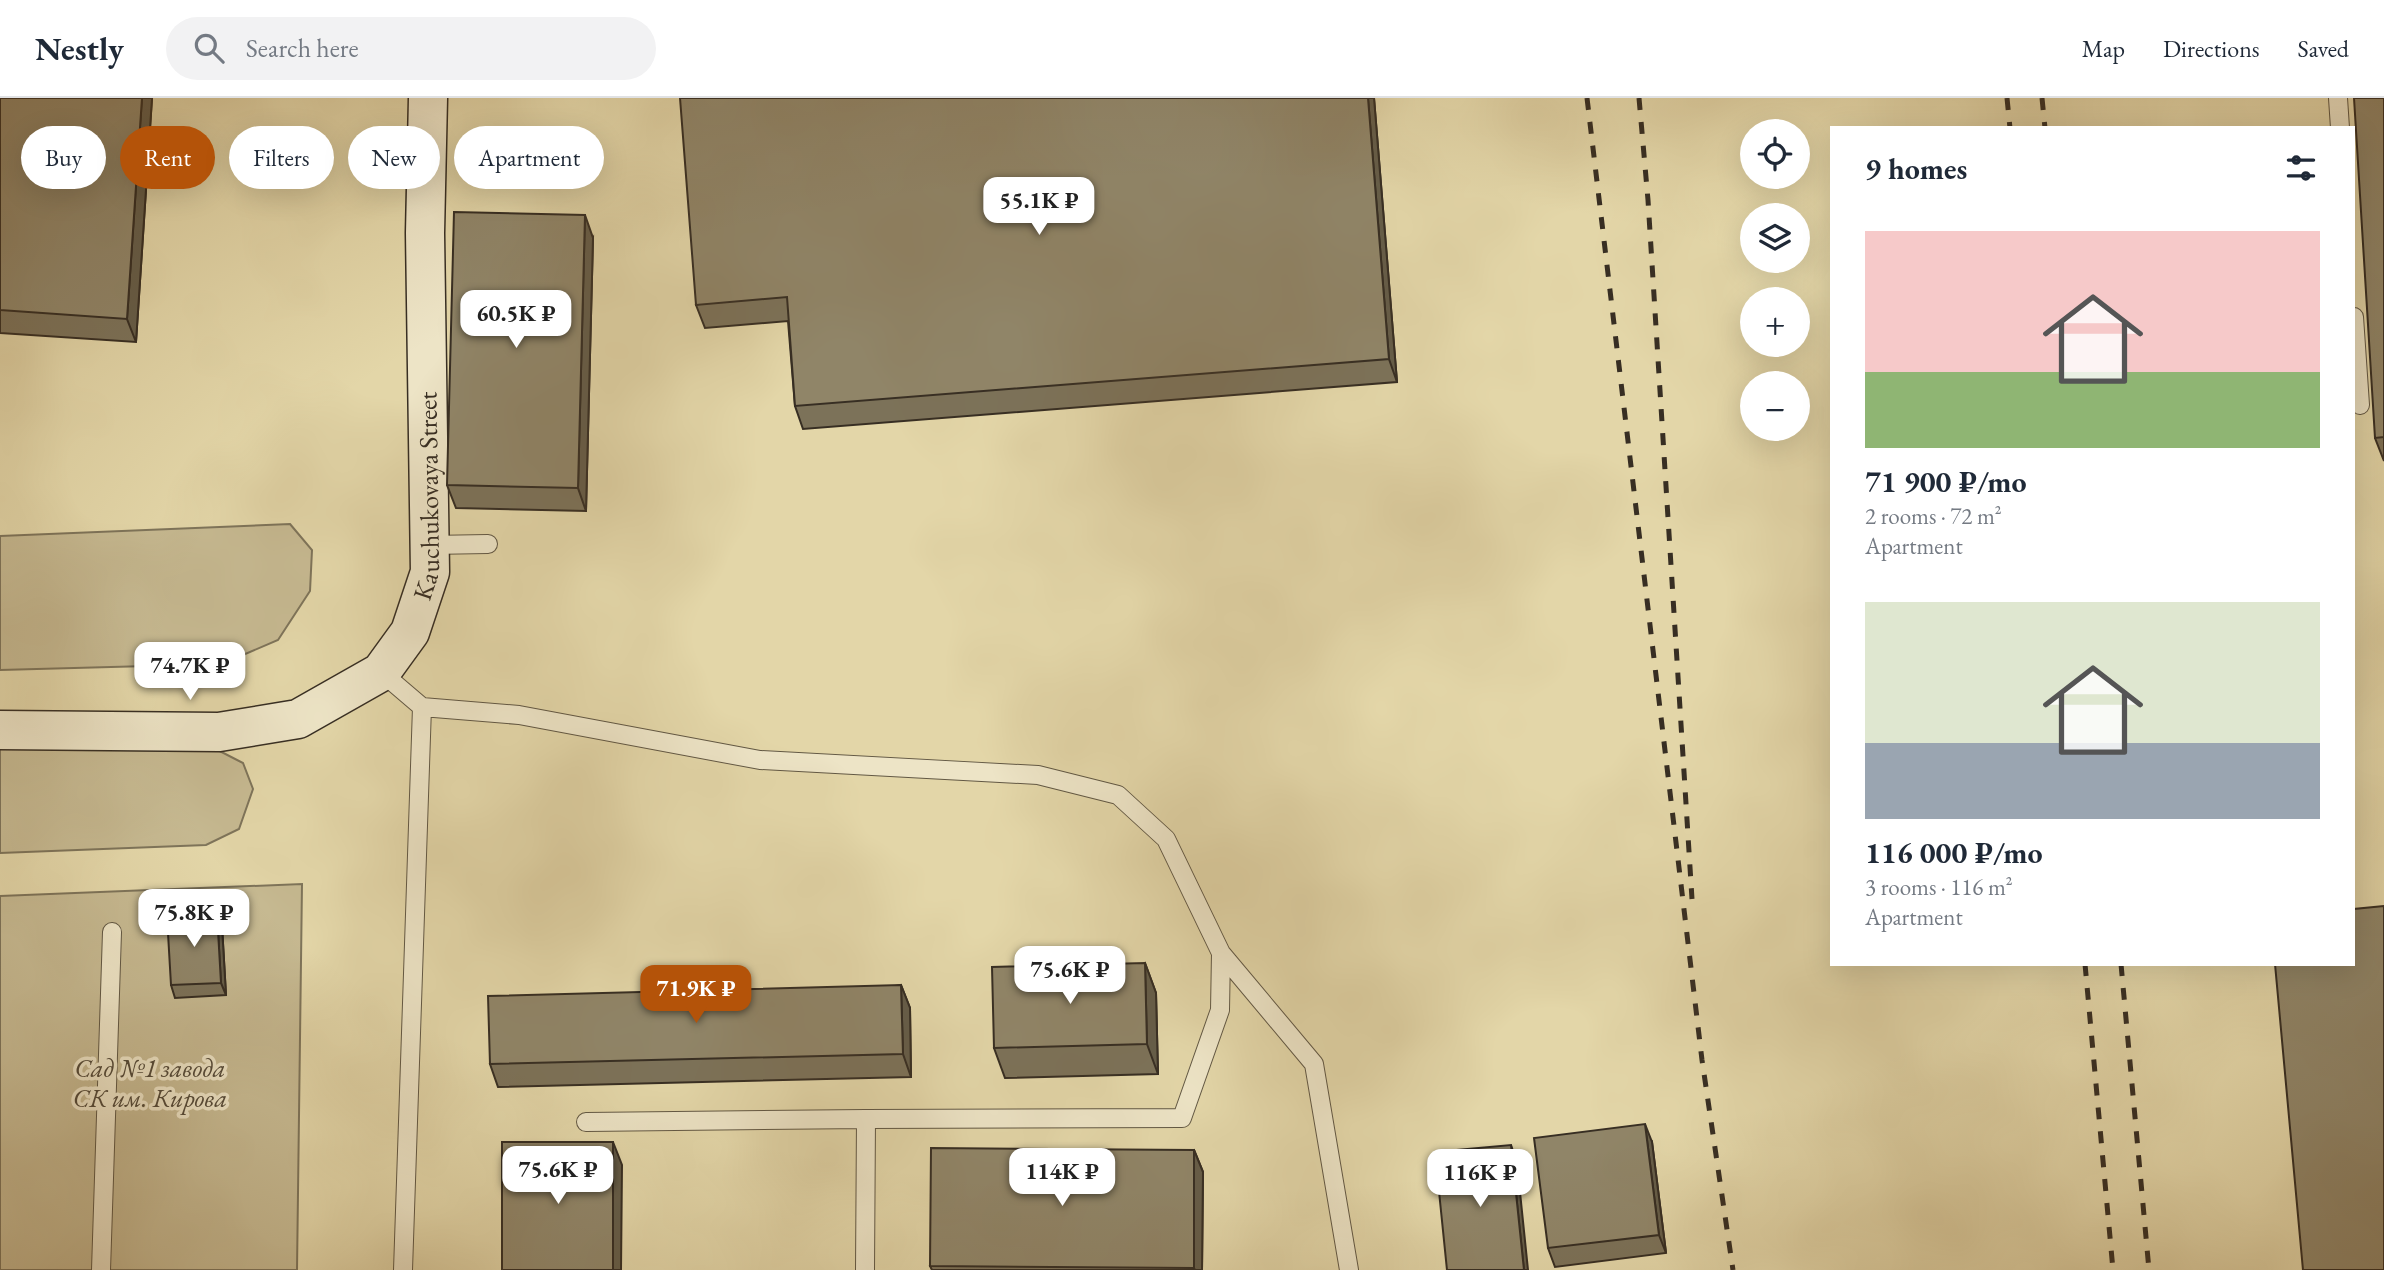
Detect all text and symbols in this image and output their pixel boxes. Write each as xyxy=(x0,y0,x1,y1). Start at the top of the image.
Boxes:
search box xyxy=(166,17,656,80)
text: Nestly xyxy=(35,27,124,70)
icon: search xyxy=(190,29,228,67)
text: Search here xyxy=(246,31,359,65)
text: Map xyxy=(2082,33,2125,64)
text: Directions xyxy=(2163,33,2260,64)
text: Saved xyxy=(2298,33,2349,64)
map controls xyxy=(1740,119,1810,441)
button: locate xyxy=(1740,119,1810,189)
chip: Buy xyxy=(21,126,106,189)
chip: Rent xyxy=(120,126,215,189)
chip: Filters xyxy=(229,126,334,189)
chip: New xyxy=(348,126,440,189)
chip: Apartment xyxy=(454,126,604,189)
text: 9 homes xyxy=(1865,149,1967,188)
icon: filters xyxy=(2282,149,2320,187)
pin: 55.1K ₽ xyxy=(974,178,1104,237)
text: 55.1K ₽ xyxy=(999,185,1079,215)
button: layers xyxy=(1740,203,1810,273)
icon: home xyxy=(2030,276,2156,402)
button: + xyxy=(1740,287,1810,357)
pin: 60.5K ₽ xyxy=(451,290,581,350)
text: 60.5K ₽ xyxy=(476,298,556,328)
button: − xyxy=(1740,371,1810,441)
street label: Kauchukovaya Street xyxy=(405,391,447,605)
text: 71 900 ₽/mo xyxy=(1865,462,2027,501)
text: 2 rooms · 72 m² xyxy=(1865,501,2002,531)
text: Apartment xyxy=(1865,531,1963,561)
pin: 74.7K ₽ xyxy=(125,642,255,702)
icon: home xyxy=(2030,647,2156,773)
text: 74.7K ₽ xyxy=(150,650,230,680)
text: 116 000 ₽/mo xyxy=(1865,833,2043,872)
text: 3 rooms · 116 m² xyxy=(1865,872,2013,902)
pin: 75.8K ₽ xyxy=(129,890,259,949)
text: 75.8K ₽ xyxy=(154,897,234,927)
text: Apartment xyxy=(1865,902,1963,932)
pin: 75.6K ₽ xyxy=(1005,946,1135,1006)
text: 75.6K ₽ xyxy=(1030,954,1110,984)
pin: 71.9K ₽ xyxy=(631,965,761,1025)
text: 71.9K ₽ xyxy=(656,973,736,1003)
park label: Сад №1 завода СК им. Кирова xyxy=(73,1051,227,1115)
pin: 75.6K ₽ xyxy=(493,1146,623,1206)
pin: 114K ₽ xyxy=(1005,1148,1119,1208)
pin: 116K ₽ xyxy=(1423,1150,1537,1209)
text: 75.6K ₽ xyxy=(518,1154,598,1184)
text: 114K ₽ xyxy=(1025,1156,1099,1186)
text: 116K ₽ xyxy=(1443,1157,1517,1187)

